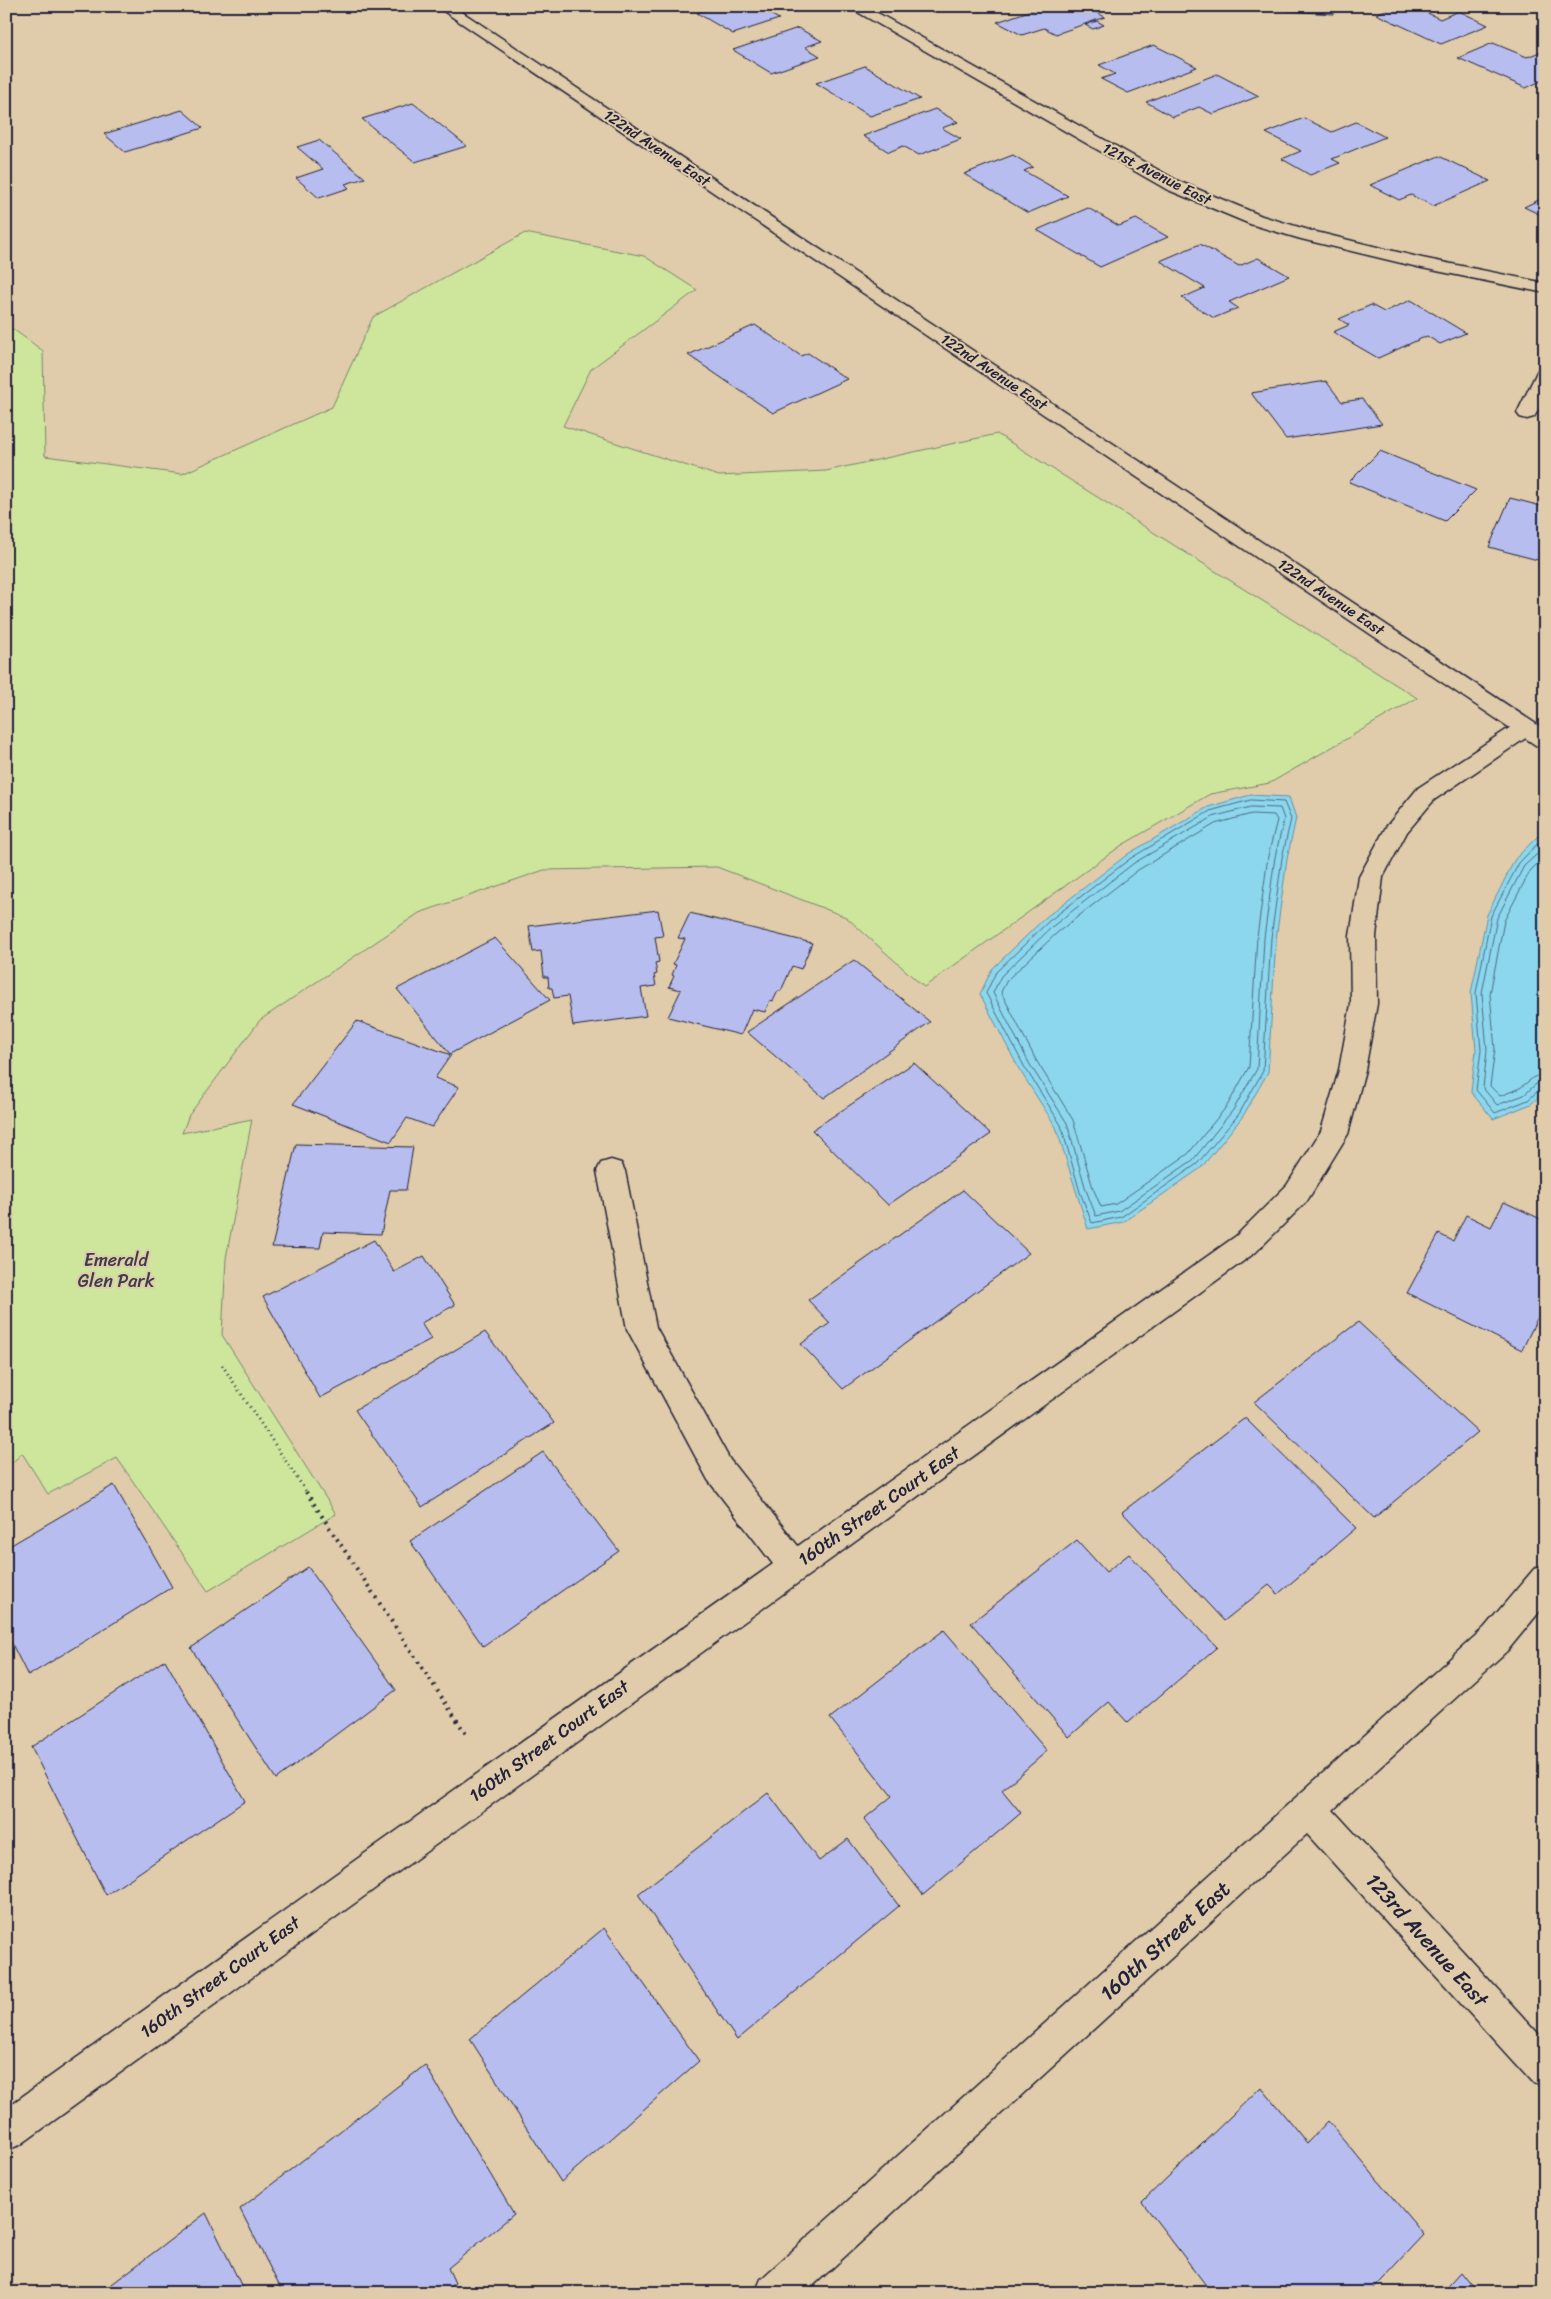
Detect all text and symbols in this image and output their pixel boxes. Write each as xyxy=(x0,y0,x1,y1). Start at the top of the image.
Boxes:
street label: 122nd Avenue East xyxy=(598,102,717,194)
street label: 121st Avenue East xyxy=(1098,135,1217,213)
street label: 122nd Avenue East xyxy=(935,326,1054,418)
street label: 122nd Avenue East xyxy=(1272,551,1391,643)
park label: Emerald Glen Park xyxy=(78,1244,155,1297)
street label: 160th Street Court East xyxy=(791,1437,968,1574)
street label: 160th Street Court East xyxy=(462,1671,637,1811)
street label: 123rd Avenue East xyxy=(1356,1864,1499,2017)
street label: 160th Street East xyxy=(1090,1871,1240,2011)
street label: 160th Street Court East xyxy=(133,1907,308,2047)

